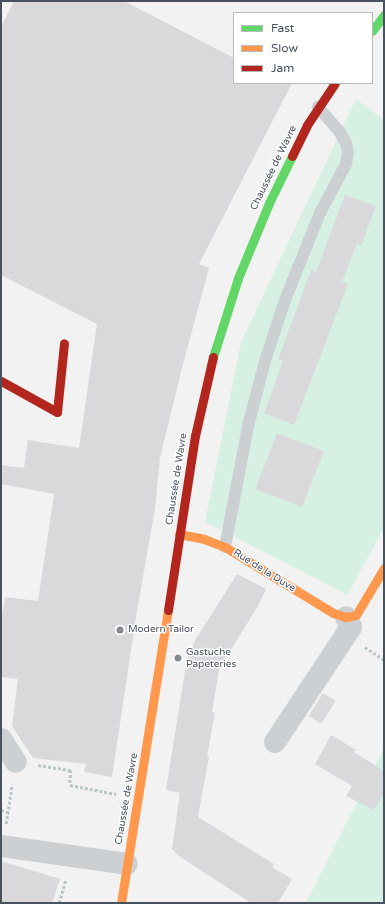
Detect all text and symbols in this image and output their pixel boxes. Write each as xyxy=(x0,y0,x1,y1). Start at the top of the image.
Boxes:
legend xyxy=(233,12,373,84)
text: Fast xyxy=(271,21,294,35)
text: Slow xyxy=(271,41,298,55)
text: Jam xyxy=(271,61,294,75)
street label: Chaussée de Wavre xyxy=(248,124,300,212)
street label: Chaussée de Wavre xyxy=(164,432,190,526)
street label: Rue de la Duve xyxy=(231,547,297,595)
place label: Modern Tailor xyxy=(128,624,194,636)
marker: Modern Tailor xyxy=(115,625,125,635)
place label: Gastuche Papeteries xyxy=(186,646,236,670)
marker: Gastuche Papeteries xyxy=(173,653,183,663)
street label: Chaussée de Wavre xyxy=(113,752,141,846)

